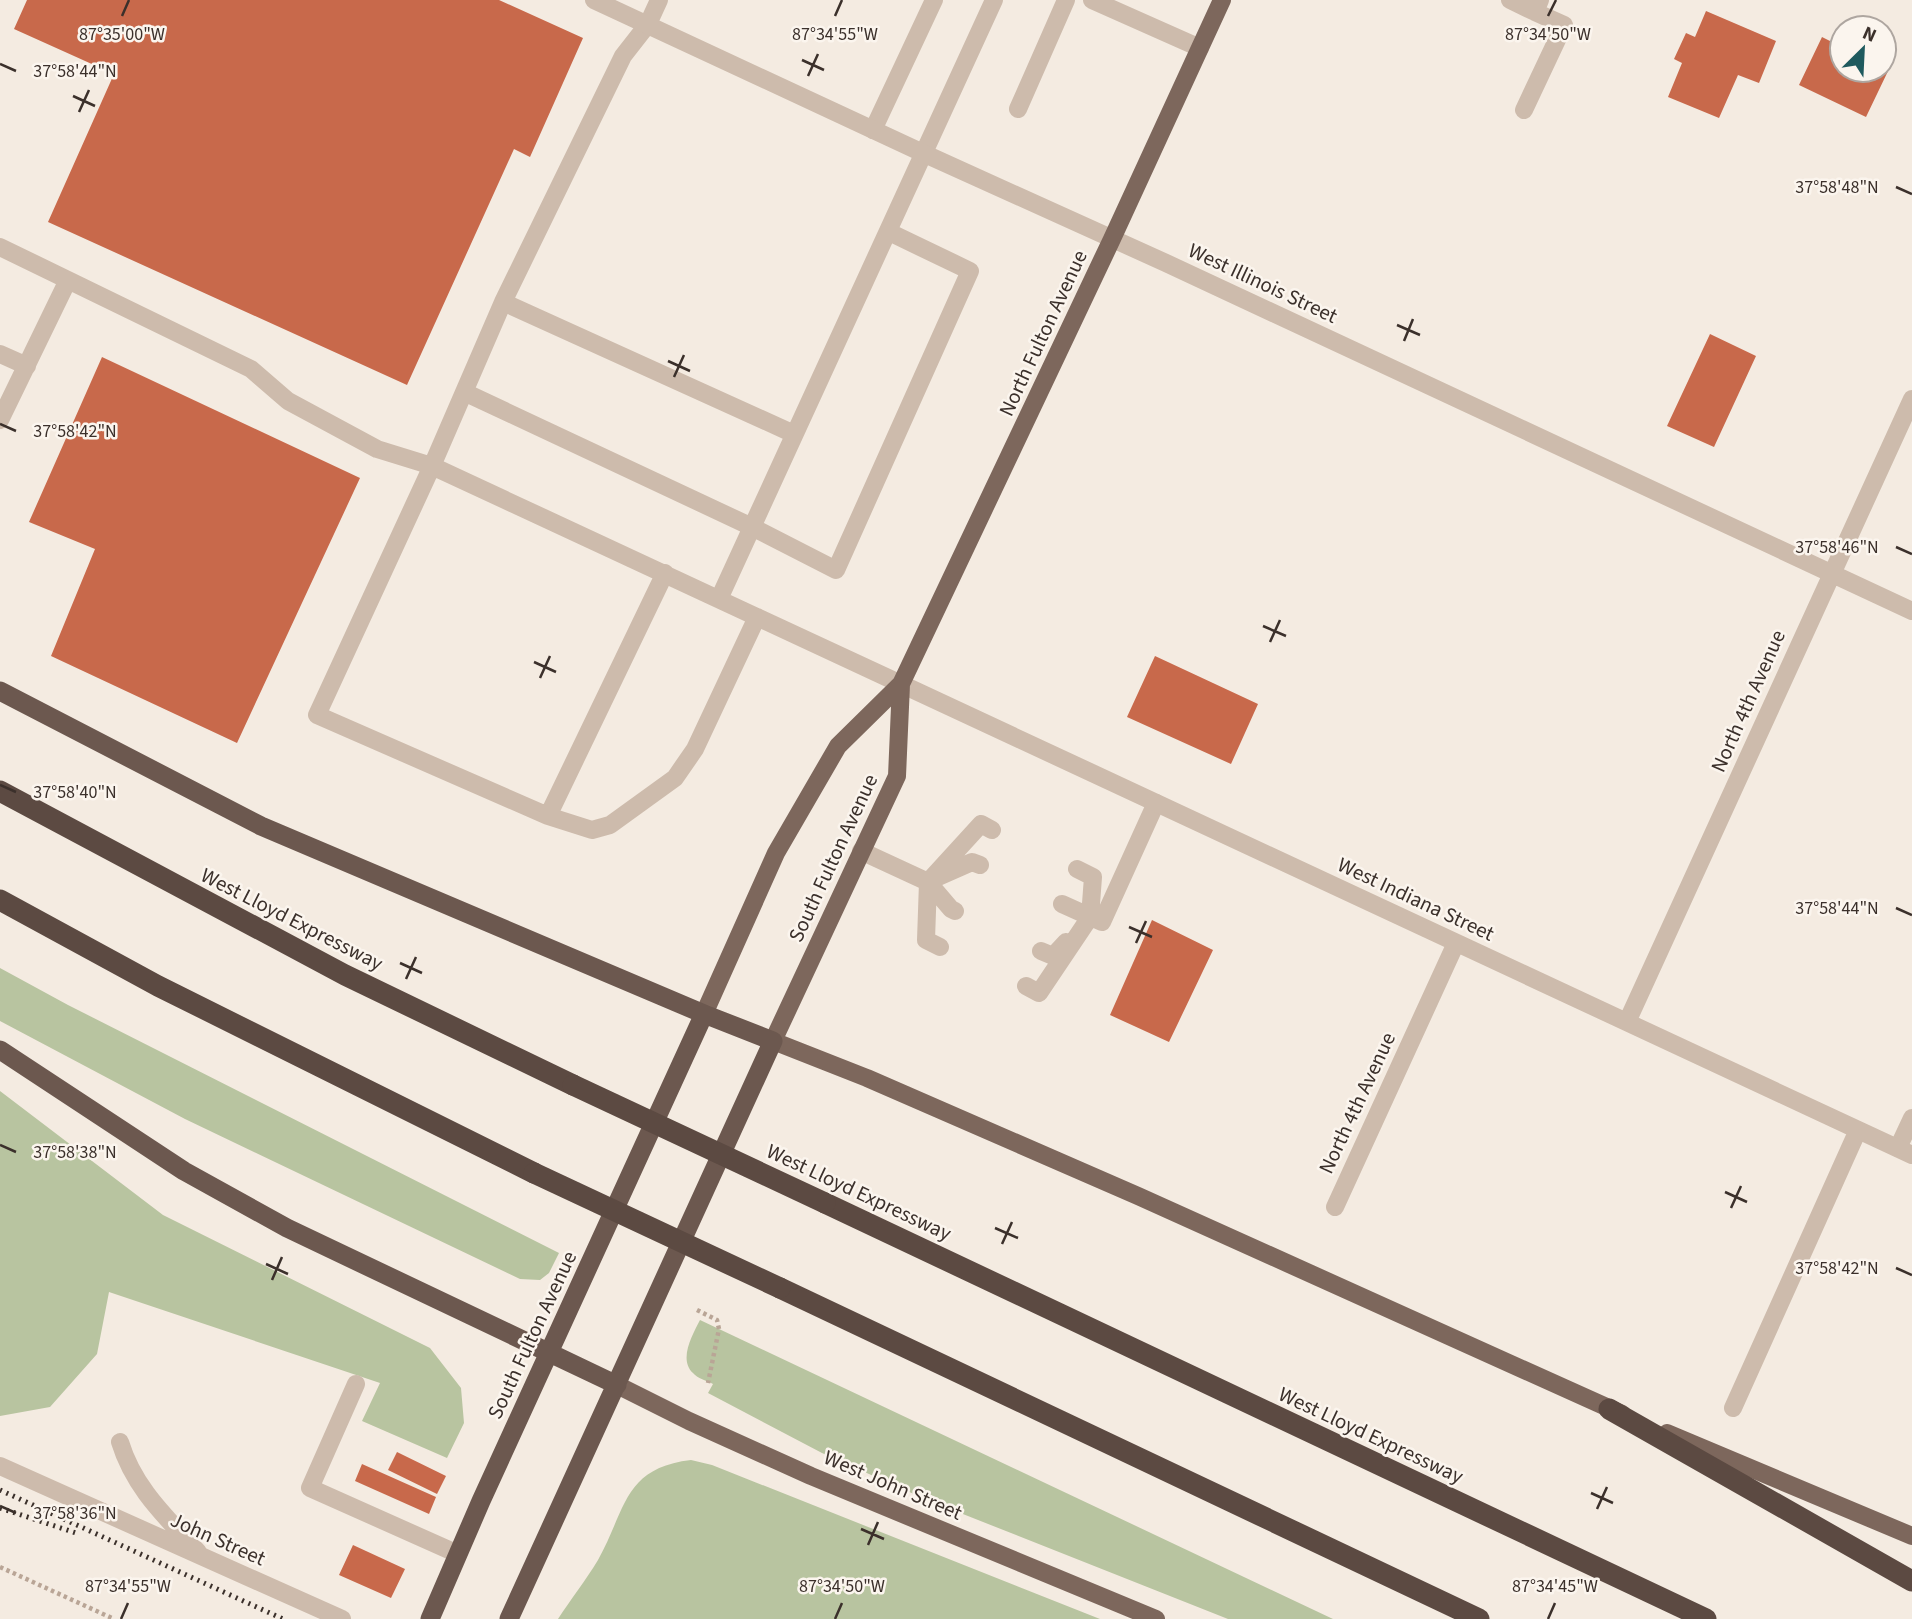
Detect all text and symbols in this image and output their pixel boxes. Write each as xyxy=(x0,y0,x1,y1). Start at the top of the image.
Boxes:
north arrow xyxy=(1828,14,1898,84)
text: N xyxy=(1858,20,1881,50)
text: 87°35'00"W xyxy=(79,22,165,47)
text: 87°34'55"W xyxy=(792,22,878,47)
text: 87°34'50"W xyxy=(1505,22,1591,47)
text: 37°58'44"N xyxy=(33,59,117,84)
text: 37°58'48"N xyxy=(1795,175,1879,200)
street label: West Illinois Street xyxy=(1183,235,1343,331)
street label: North Fulton Avenue xyxy=(991,245,1095,421)
text: 37°58'42"N xyxy=(33,419,117,444)
text: 37°58'46"N xyxy=(1795,535,1879,560)
street label: North 4th Avenue xyxy=(1703,625,1793,777)
street label: South Fulton Avenue xyxy=(781,769,885,947)
text: 37°58'40"N xyxy=(33,780,117,805)
street label: West Indiana Street xyxy=(1333,850,1499,948)
street label: West Lloyd Expressway xyxy=(196,860,388,978)
text: 37°58'44"N xyxy=(1795,896,1879,921)
street label: North 4th Avenue xyxy=(1311,1027,1403,1179)
street label: West Lloyd Expressway xyxy=(762,1136,957,1248)
text: 37°58'38"N xyxy=(33,1140,117,1165)
street label: South Fulton Avenue xyxy=(480,1246,584,1424)
text: 37°58'42"N xyxy=(1795,1256,1879,1281)
street label: West Lloyd Expressway xyxy=(1274,1379,1469,1491)
street label: West John Street xyxy=(819,1442,967,1528)
text: 37°58'36"N xyxy=(33,1501,117,1526)
street label: John Street xyxy=(166,1505,270,1573)
text: 87°34'55"W xyxy=(85,1574,171,1599)
text: 87°34'50"W xyxy=(799,1574,885,1599)
text: 87°34'45"W xyxy=(1512,1574,1598,1599)

